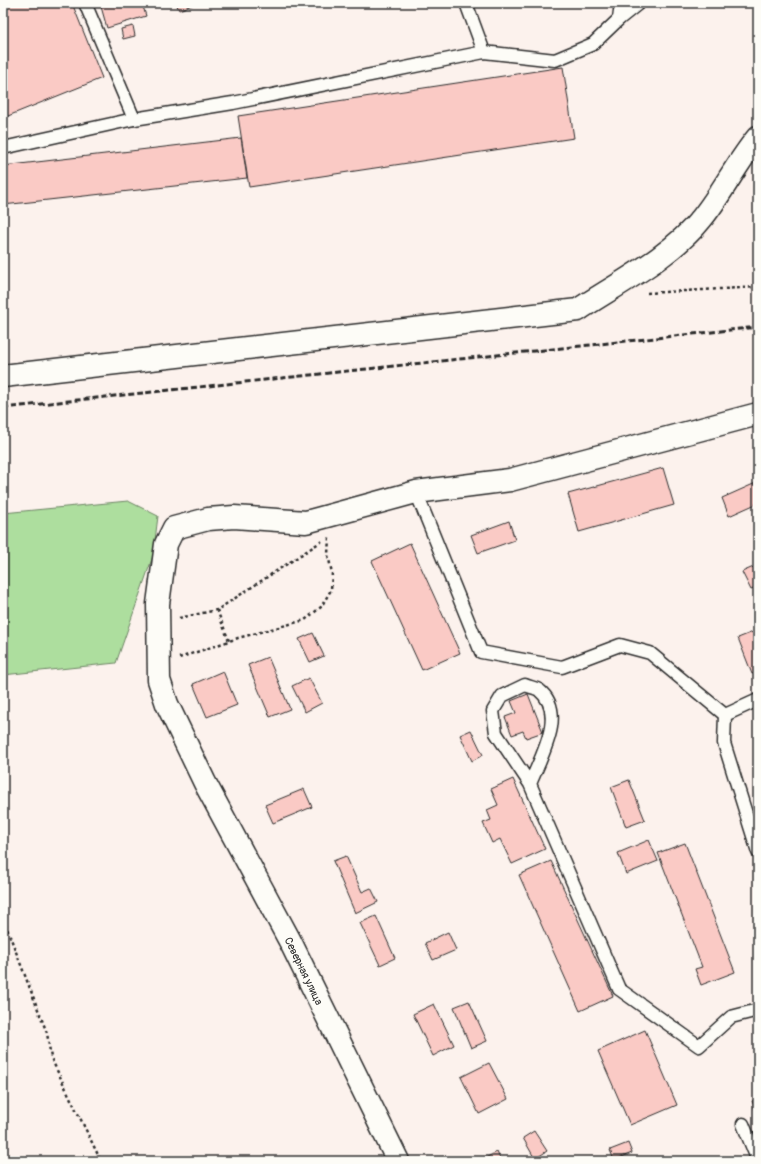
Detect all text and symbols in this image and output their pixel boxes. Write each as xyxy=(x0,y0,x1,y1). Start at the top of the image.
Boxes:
street label: Северная улица xyxy=(282,935,326,1007)

